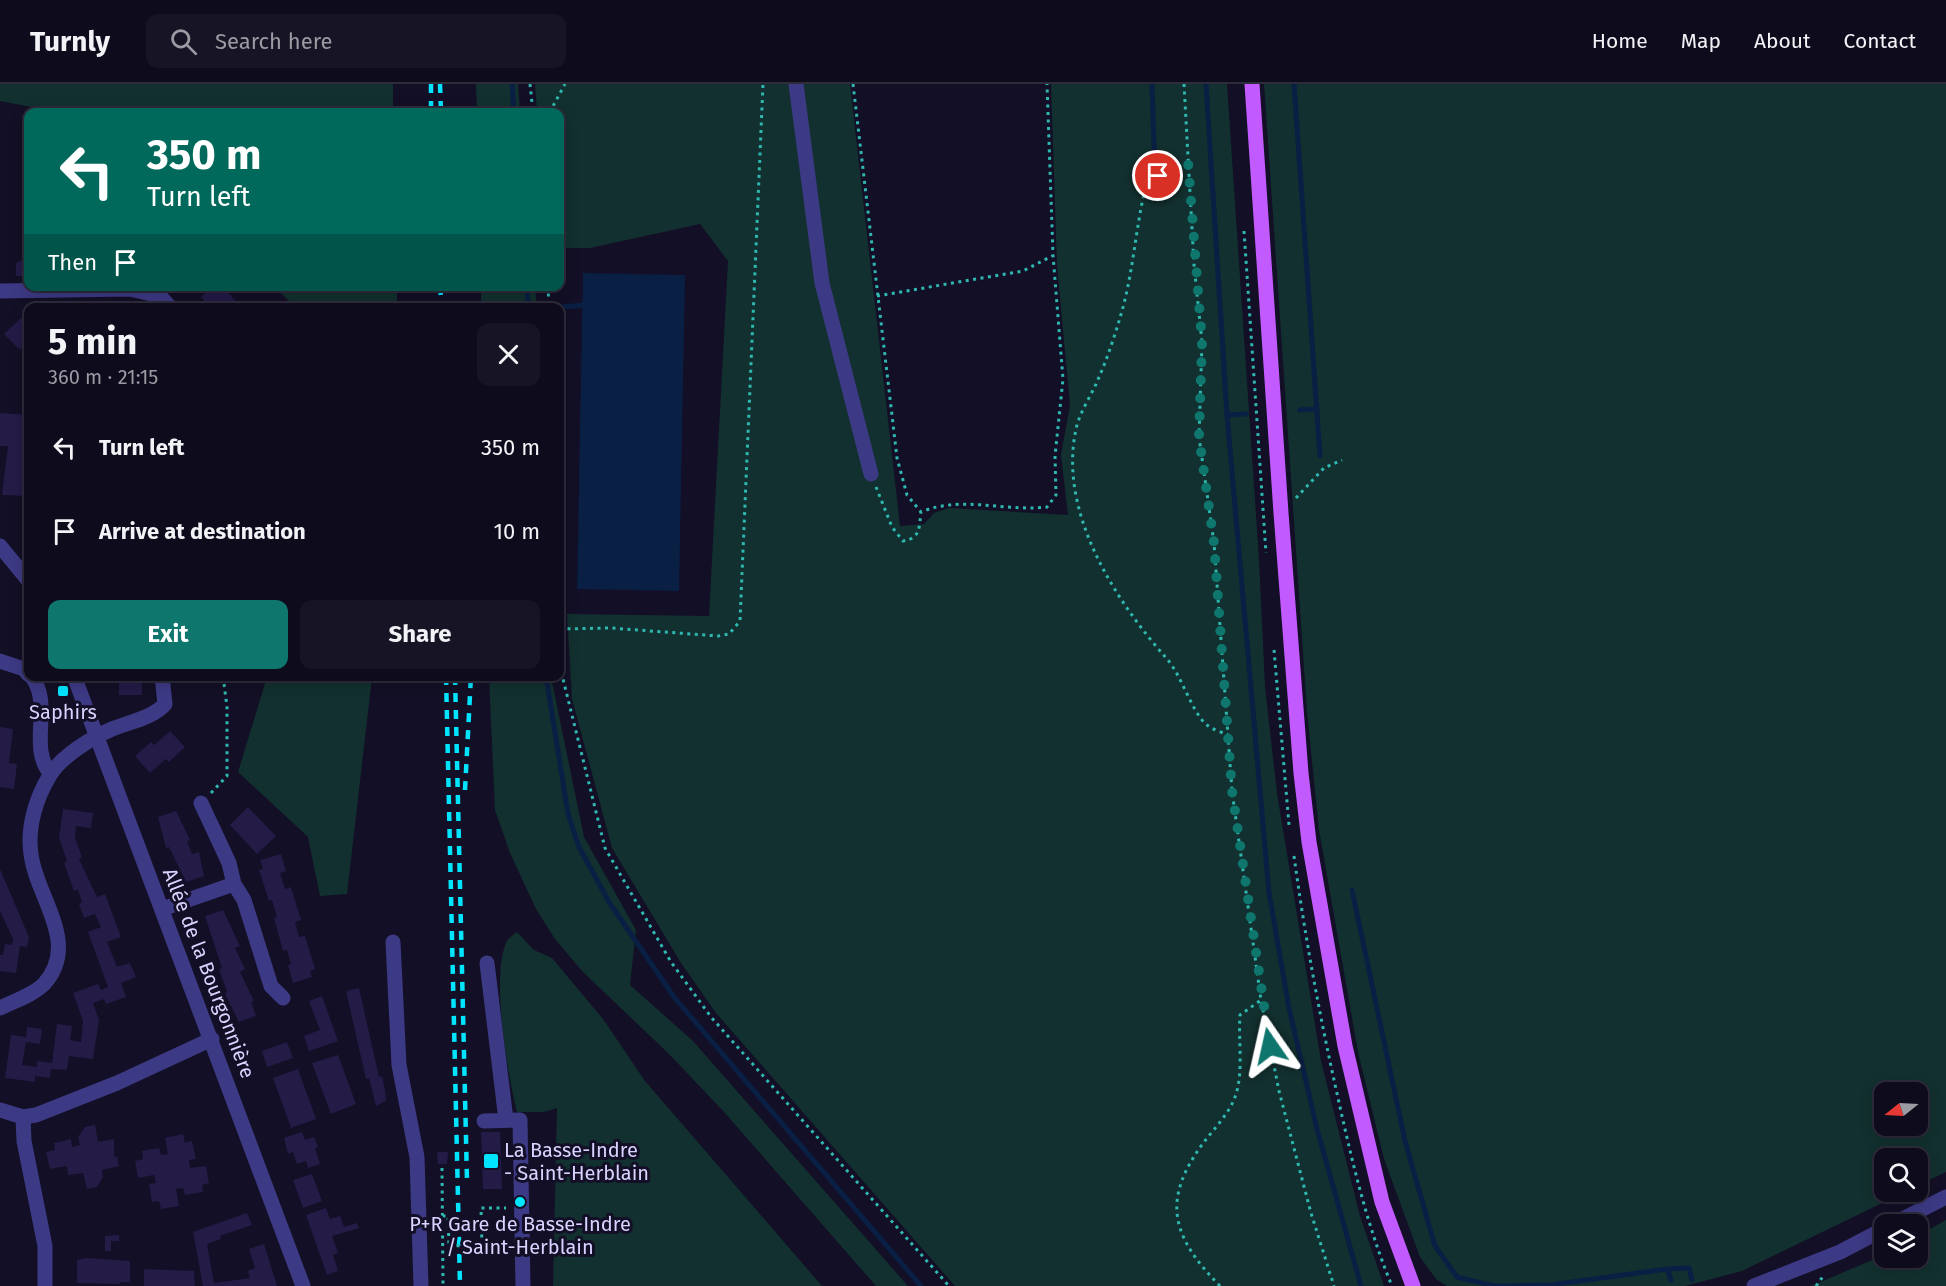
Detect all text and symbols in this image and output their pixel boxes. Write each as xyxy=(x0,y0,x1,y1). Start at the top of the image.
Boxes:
search box xyxy=(146,14,566,68)
text: Turnly xyxy=(30,25,110,58)
icon: search xyxy=(167,25,200,58)
text: Search here xyxy=(215,28,332,55)
text: Home xyxy=(1592,28,1648,54)
text: Map xyxy=(1681,28,1721,54)
text: About xyxy=(1754,28,1811,54)
text: Contact xyxy=(1844,28,1916,54)
text: 350 m xyxy=(147,130,261,180)
icon: left xyxy=(48,132,126,210)
pin xyxy=(1132,150,1183,201)
icon: arrive xyxy=(1141,159,1174,192)
text: Turn left xyxy=(147,181,250,213)
icon: arrive xyxy=(109,246,142,279)
text: Then xyxy=(48,249,97,276)
text: 5 min xyxy=(48,320,137,364)
button: close xyxy=(477,323,540,386)
text: 360 m · 21:15 xyxy=(48,365,158,389)
icon: left xyxy=(48,431,81,464)
text: Turn left xyxy=(99,434,184,461)
text: 350 m xyxy=(481,434,540,461)
icon: arrive xyxy=(48,515,81,548)
text: Arrive at destination xyxy=(99,518,306,545)
text: 10 m xyxy=(494,518,540,545)
button: Exit xyxy=(48,600,288,669)
button: Share xyxy=(300,600,540,669)
marker: Saphirs xyxy=(56,684,70,698)
place label: Saphirs xyxy=(29,700,97,724)
street label: Allée de la Bourgonnière xyxy=(158,865,260,1081)
position arrow xyxy=(1238,1014,1302,1078)
north arrow xyxy=(1874,1082,1928,1136)
map controls xyxy=(1874,1082,1928,1268)
place label: La Basse-Indre - Saint-Herblain xyxy=(504,1138,649,1185)
button: search xyxy=(1874,1148,1928,1202)
marker: La Basse-Indre - Saint-Herblain xyxy=(482,1152,500,1170)
marker: P+R Gare de Basse-Indre / Saint-Herblain xyxy=(513,1195,527,1209)
place label: P+R Gare de Basse-Indre / Saint-Herblain xyxy=(409,1212,631,1259)
button: layers xyxy=(1874,1214,1928,1268)

